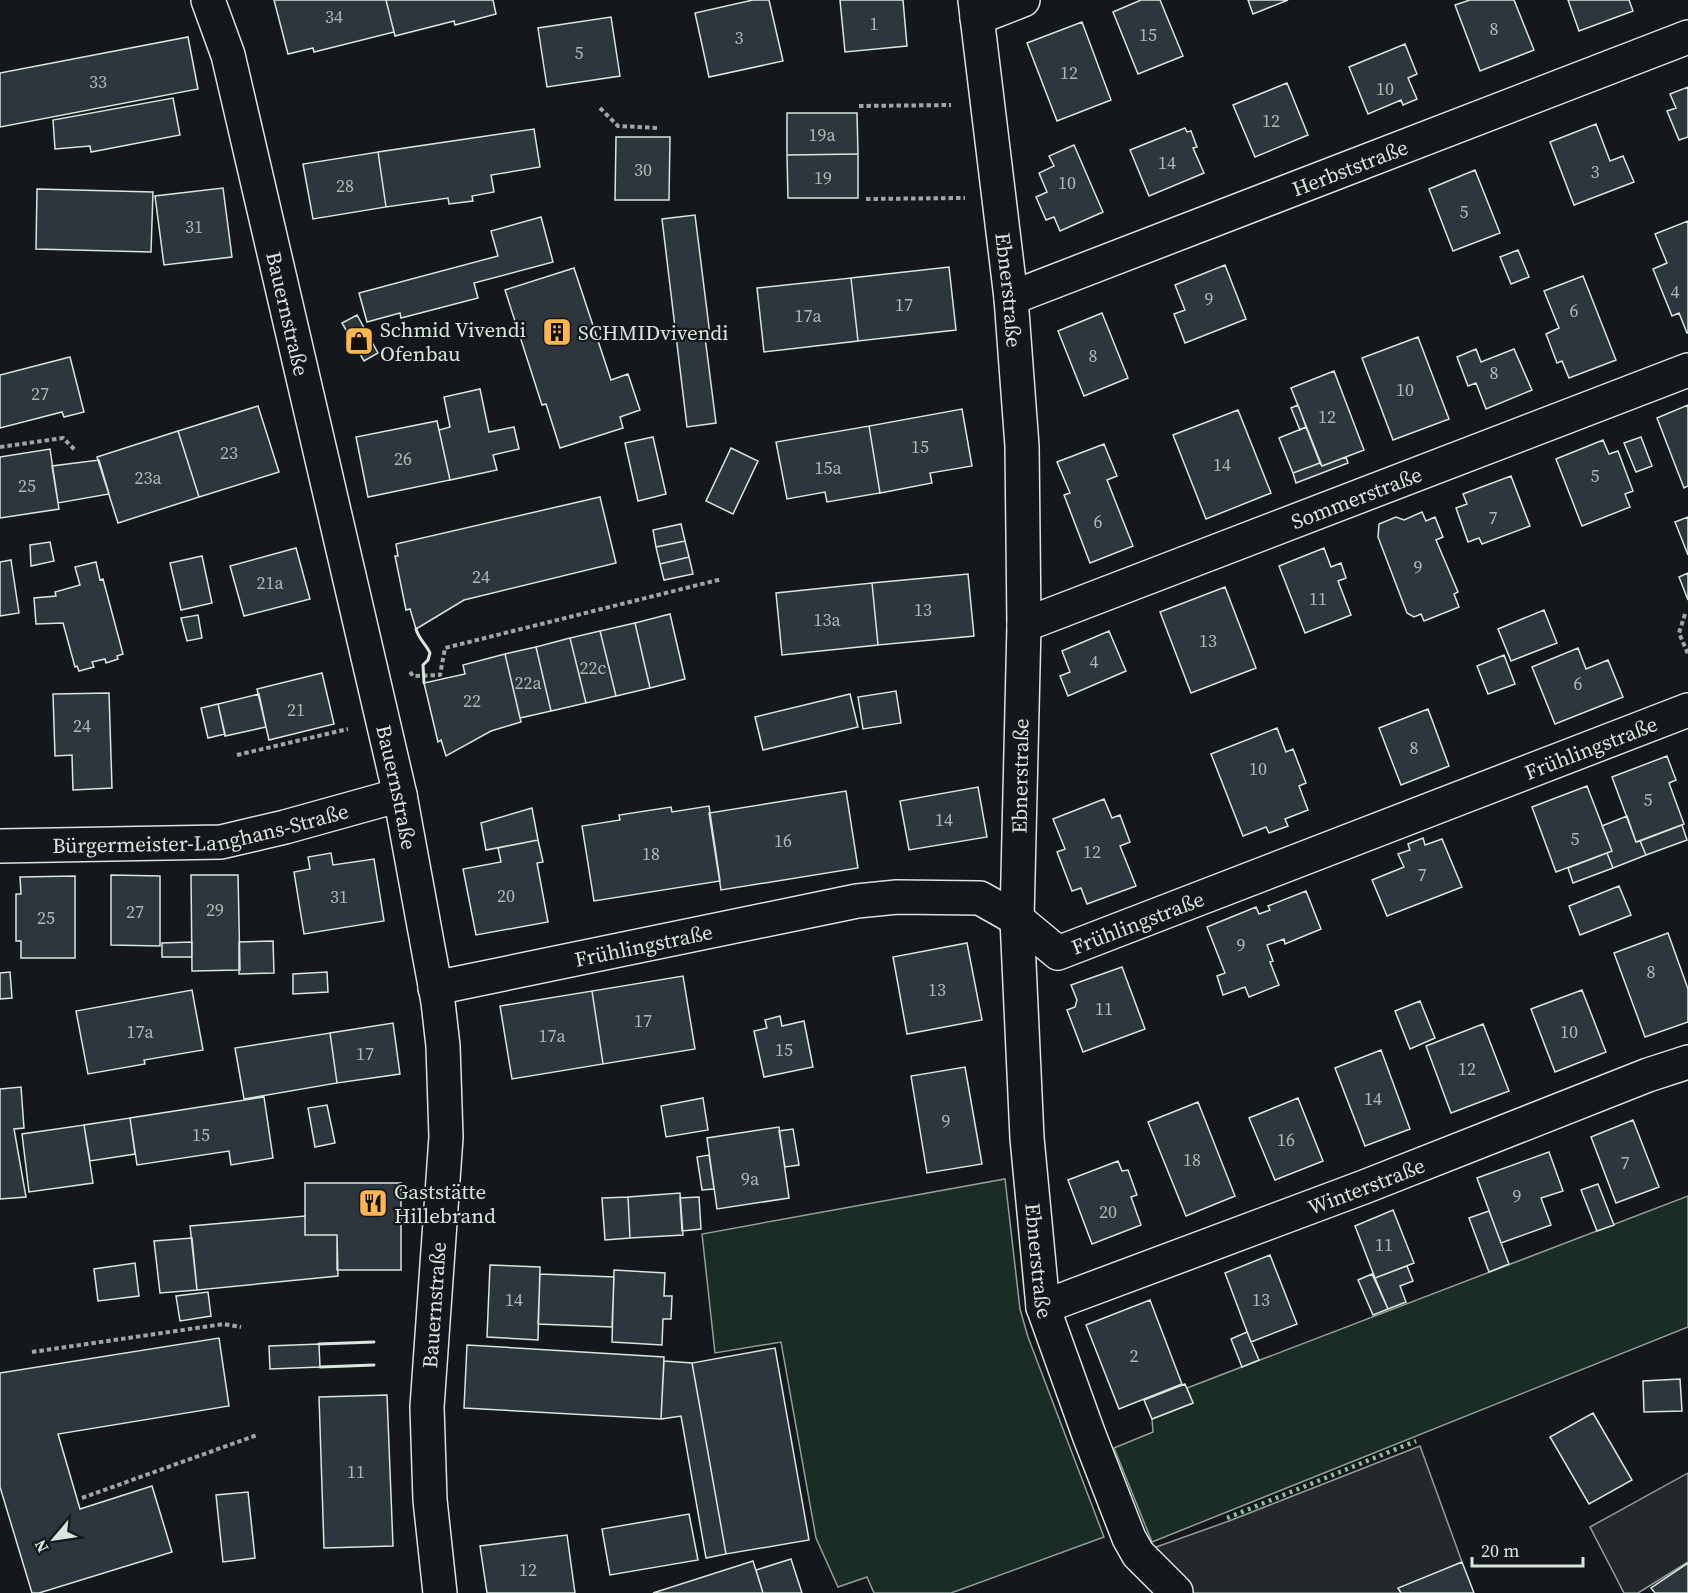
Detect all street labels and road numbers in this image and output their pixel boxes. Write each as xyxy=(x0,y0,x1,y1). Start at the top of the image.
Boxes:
street label: Herbststraße xyxy=(1288,132,1412,203)
street label: Ebnerstraße xyxy=(989,231,1029,348)
street label: Bauernstraße xyxy=(260,249,317,379)
street label: Sommerstraße xyxy=(1287,459,1426,536)
street label: Frühlingstraße xyxy=(1520,709,1661,786)
street label: Ebnerstraße xyxy=(1004,718,1036,834)
street label: Bauernstraße xyxy=(370,722,424,852)
street label: Bürgermeister-Langhans-Straße xyxy=(52,796,351,860)
street label: Frühlingstraße xyxy=(1067,884,1208,961)
street label: Frühlingstraße xyxy=(572,917,715,973)
street label: Winterstraße xyxy=(1303,1150,1429,1221)
street label: Ebnerstraße xyxy=(1019,1202,1060,1322)
street label: Bauernstraße xyxy=(415,1241,453,1369)

